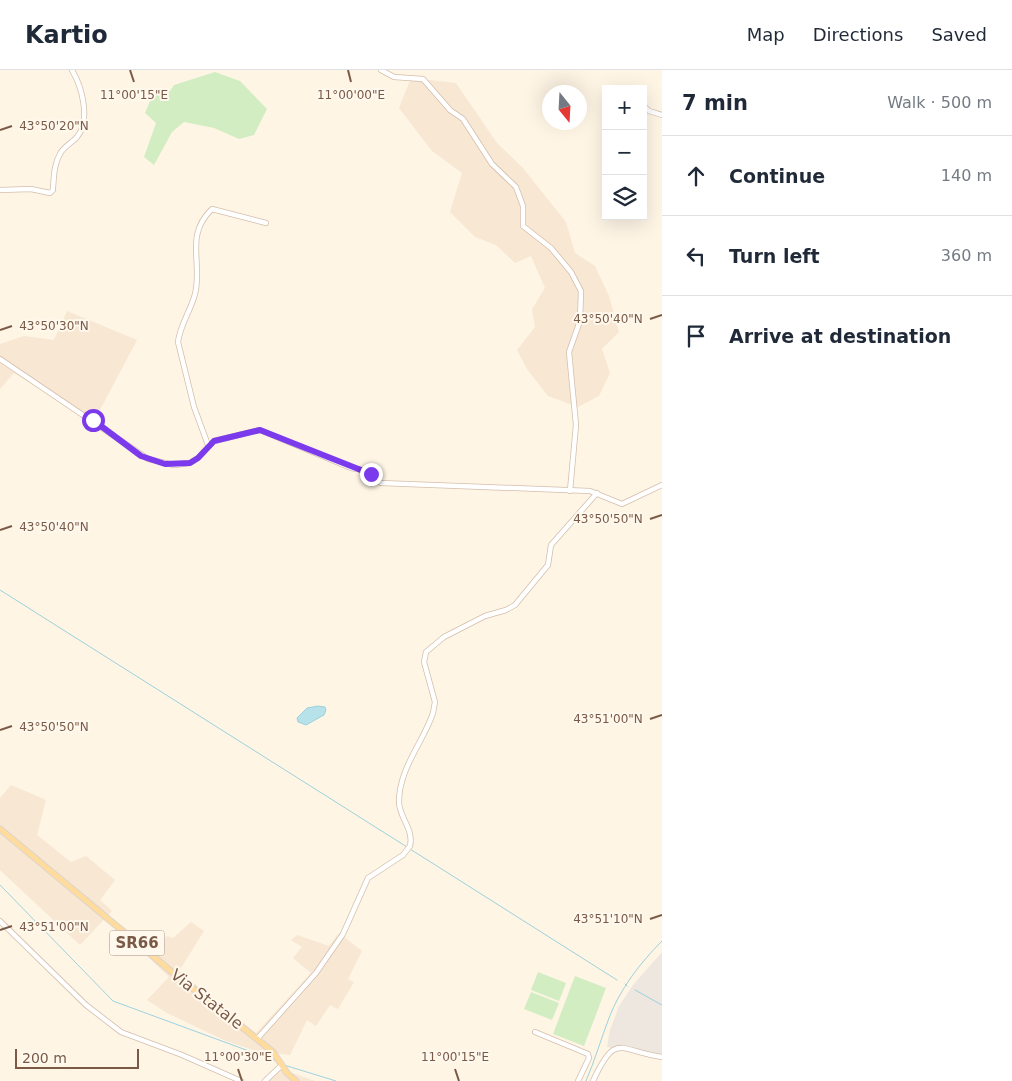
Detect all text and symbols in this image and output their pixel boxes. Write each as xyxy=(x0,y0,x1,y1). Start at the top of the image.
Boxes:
text: Kartio xyxy=(25,21,108,49)
text: Map xyxy=(747,24,785,45)
text: Directions xyxy=(813,24,903,45)
text: Saved xyxy=(931,24,987,45)
north arrow xyxy=(542,85,587,130)
map controls xyxy=(602,85,647,220)
button: + xyxy=(602,85,647,130)
text: 11°00'15"E xyxy=(100,88,168,102)
text: 11°00'00"E xyxy=(317,88,385,102)
text: 7 min xyxy=(682,91,748,115)
text: Walk · 500 m xyxy=(887,93,992,112)
text: 43°50'20"N xyxy=(19,119,89,133)
button: − xyxy=(602,130,647,175)
icon: ahead xyxy=(682,162,710,190)
text: Continue xyxy=(729,165,825,187)
text: 140 m xyxy=(941,166,992,185)
button: layers xyxy=(602,175,647,220)
icon: left xyxy=(682,242,710,270)
text: Turn left xyxy=(729,245,820,267)
text: 360 m xyxy=(941,246,992,265)
text: 43°50'40"N xyxy=(573,312,643,326)
text: 43°50'30"N xyxy=(19,319,89,333)
icon: arrive xyxy=(682,322,710,350)
text: Arrive at destination xyxy=(729,325,951,347)
route start xyxy=(82,409,105,432)
route end xyxy=(360,463,383,486)
text: 43°50'50"N xyxy=(573,512,643,526)
text: 43°50'40"N xyxy=(19,520,89,534)
text: 43°51'00"N xyxy=(573,712,643,726)
text: 43°50'50"N xyxy=(19,720,89,734)
text: 43°51'10"N xyxy=(573,912,643,926)
text: 43°51'00"N xyxy=(19,920,89,934)
road number: SR66 xyxy=(110,930,164,956)
street label: Via Statale xyxy=(167,965,247,1033)
scale bar xyxy=(15,1046,139,1069)
text: 200 m xyxy=(22,1050,67,1066)
text: 11°00'30"E xyxy=(204,1050,272,1064)
text: 11°00'15"E xyxy=(421,1050,489,1064)

